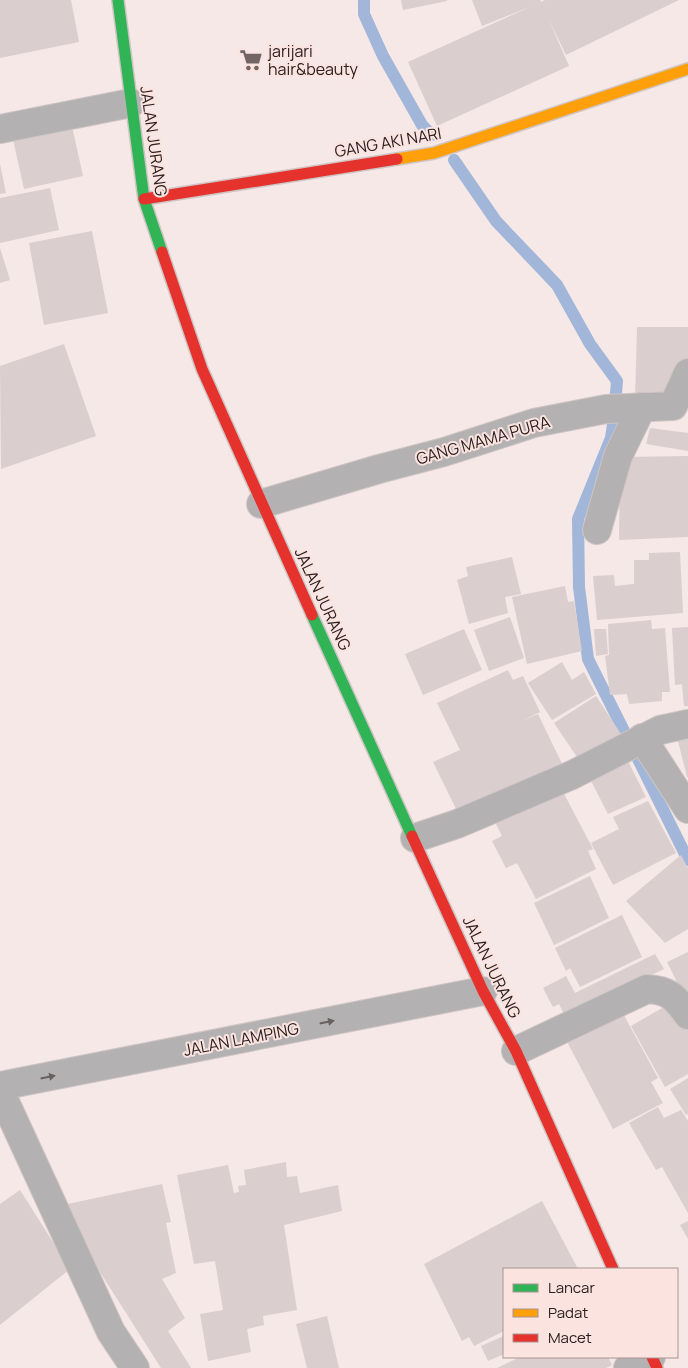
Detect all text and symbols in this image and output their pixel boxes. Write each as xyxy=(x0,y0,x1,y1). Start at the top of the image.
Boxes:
place label: jarijari hair&beauty xyxy=(267,40,359,80)
supermarket icon: jarijari hair&beauty xyxy=(238,47,264,73)
street label: JALAN JURANG xyxy=(135,85,173,197)
street label: GANG AKI NARI xyxy=(333,122,443,162)
street label: GANG MAMA PURA xyxy=(414,410,552,470)
street label: JALAN JURANG xyxy=(290,544,356,654)
street label: JALAN JURANG xyxy=(458,912,526,1022)
street label: JALAN LAMPING xyxy=(181,1017,301,1061)
one-way arrow xyxy=(320,1017,336,1025)
one-way arrow xyxy=(40,1073,55,1081)
legend xyxy=(503,1268,678,1358)
text: Lancar xyxy=(548,1277,595,1298)
text: Padat xyxy=(548,1302,588,1323)
text: Macet xyxy=(548,1327,592,1348)

